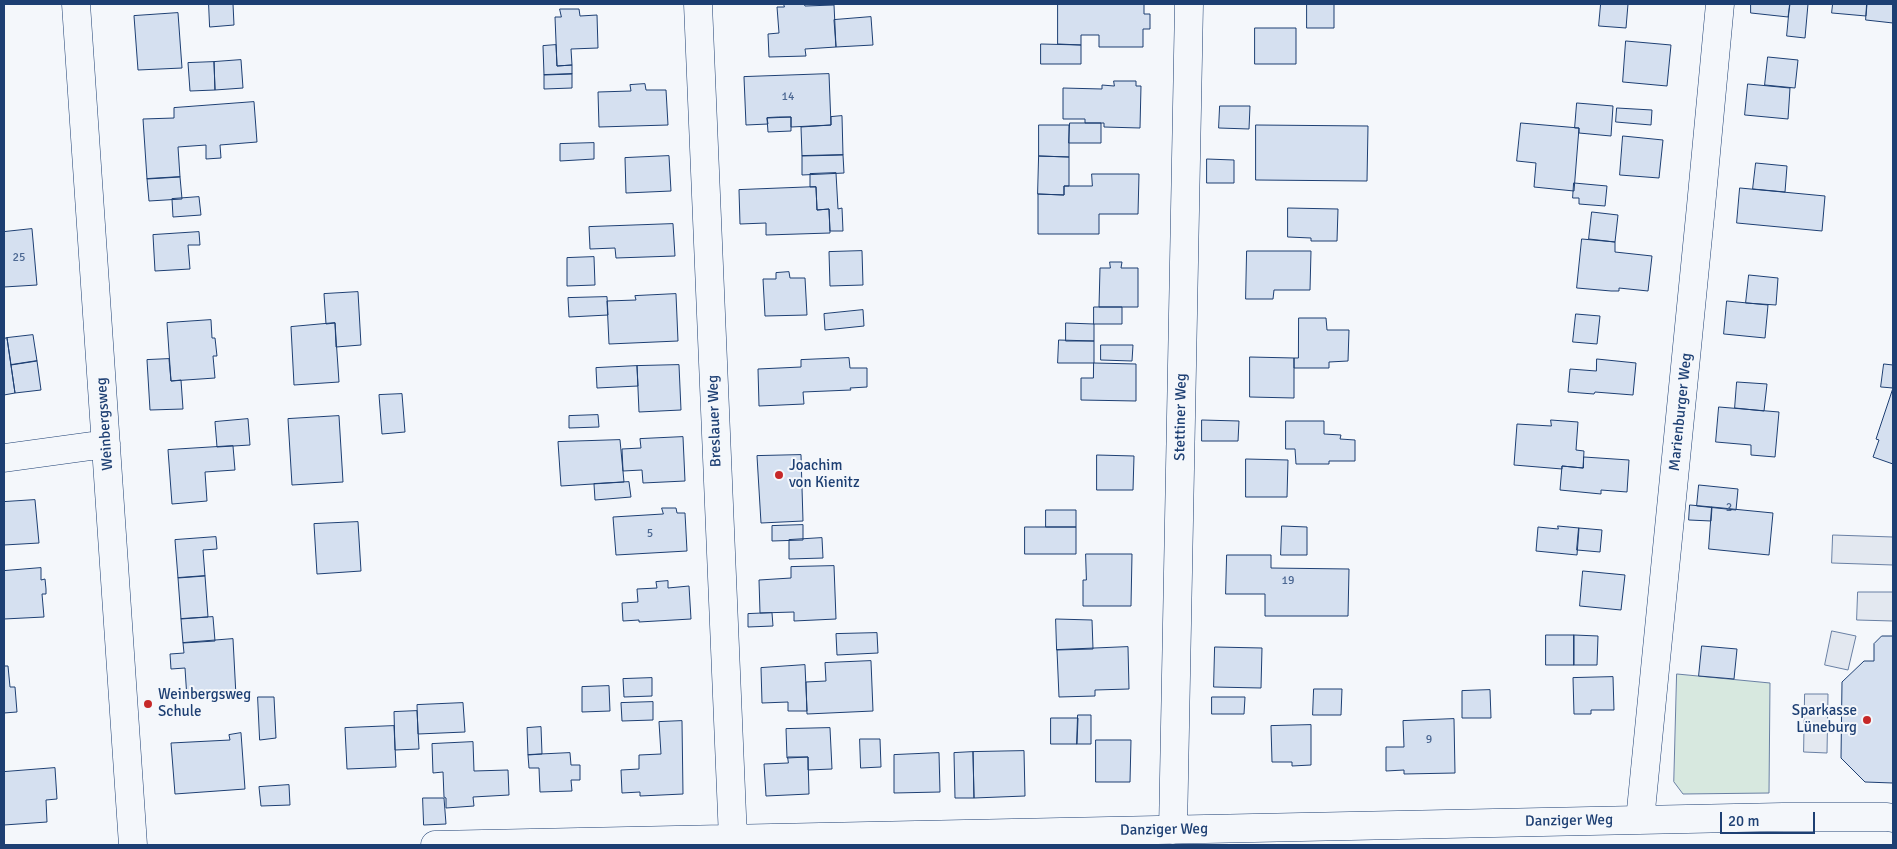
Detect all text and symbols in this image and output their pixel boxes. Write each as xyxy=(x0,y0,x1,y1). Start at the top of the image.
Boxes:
house number: 14 xyxy=(782,90,794,104)
house number: 25 xyxy=(13,251,25,265)
street label: Marienburger Weg xyxy=(1666,352,1696,472)
street label: Stettiner Weg xyxy=(1171,373,1191,461)
street label: Breslauer Weg xyxy=(704,375,726,467)
street label: Weinbergsweg xyxy=(93,377,117,471)
place label: Joachim von Kienitz xyxy=(789,457,860,492)
marker: Joachim von Kienitz xyxy=(773,469,785,481)
house number: 2 xyxy=(1726,501,1732,515)
house number: 5 xyxy=(647,527,653,541)
house number: 19 xyxy=(1282,574,1294,588)
place label: Weinbergsweg Schule xyxy=(158,686,251,721)
marker: Weinbergsweg Schule xyxy=(142,698,154,710)
place label: Sparkasse Lüneburg xyxy=(1792,702,1857,737)
marker: Sparkasse Lüneburg xyxy=(1861,714,1873,726)
house number: 9 xyxy=(1426,733,1432,747)
scale bar xyxy=(1722,802,1817,834)
street label: Danziger Weg xyxy=(1525,811,1613,831)
text: 20 m xyxy=(1728,812,1759,830)
street label: Danziger Weg xyxy=(1120,820,1208,840)

